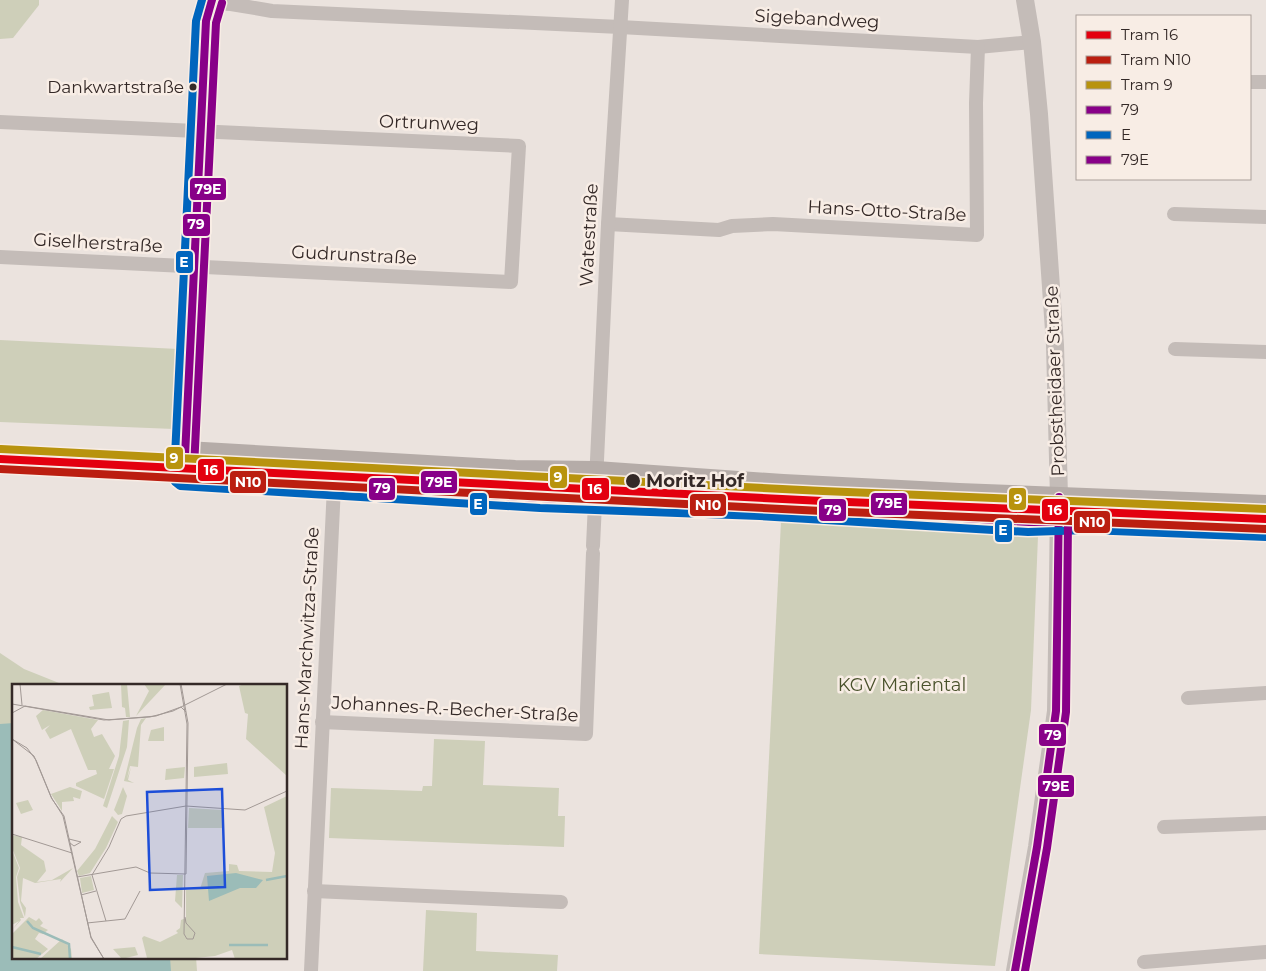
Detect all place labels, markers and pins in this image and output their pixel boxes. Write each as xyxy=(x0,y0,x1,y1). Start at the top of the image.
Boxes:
place label: Dankwartstraße xyxy=(47,77,184,97)
marker: Dankwartstraße xyxy=(188,82,198,92)
place label: Moritz Hof xyxy=(646,470,745,492)
marker: Moritz Hof xyxy=(624,472,642,490)

